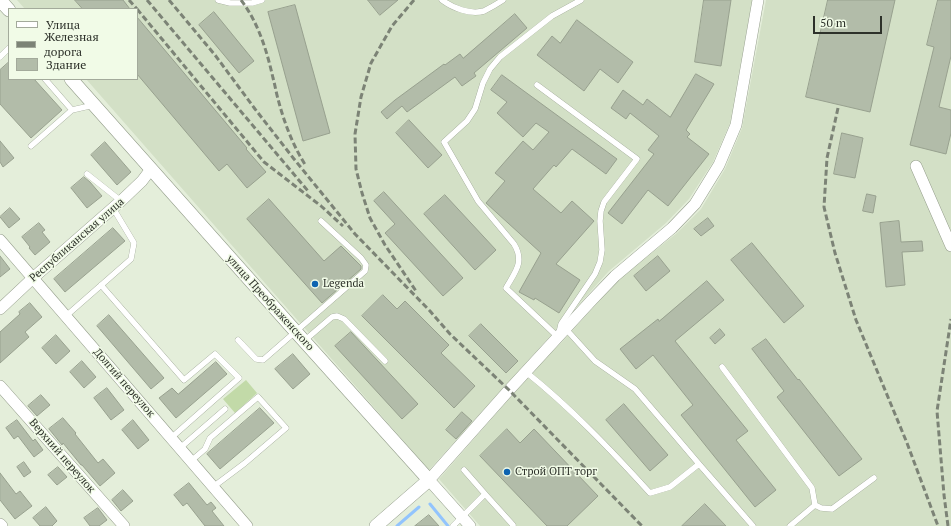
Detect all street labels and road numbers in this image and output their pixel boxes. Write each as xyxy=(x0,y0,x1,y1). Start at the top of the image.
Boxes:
street label: Республиканская улица xyxy=(27,195,127,285)
street label: улица Преображенского xyxy=(223,252,317,354)
street label: Долгий переулок xyxy=(90,346,158,420)
street label: Верхний переулок xyxy=(26,416,98,496)

